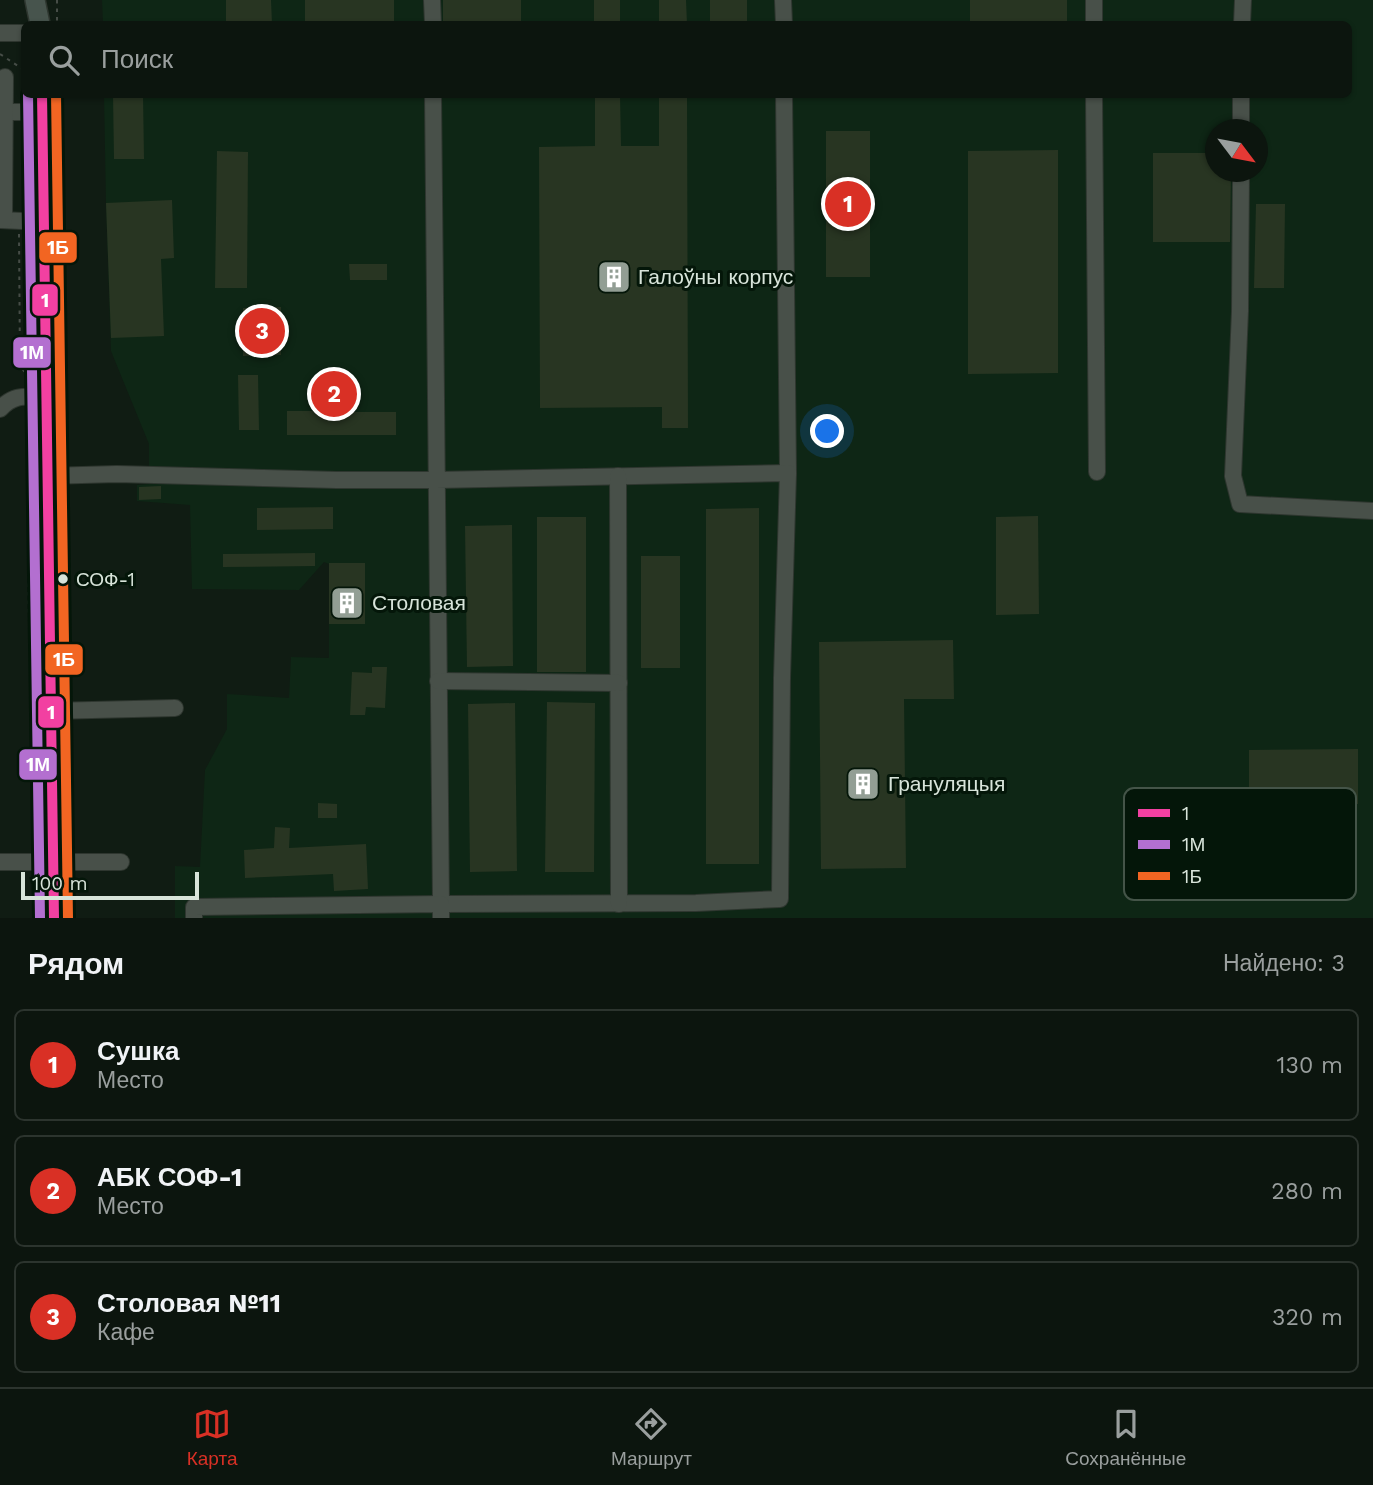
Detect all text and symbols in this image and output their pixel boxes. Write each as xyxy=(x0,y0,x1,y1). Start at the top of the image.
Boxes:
search box xyxy=(21,21,1352,98)
icon: search xyxy=(45,41,83,79)
text: Поиск xyxy=(101,44,173,74)
north arrow xyxy=(1205,119,1268,182)
pin: 1 xyxy=(825,178,871,230)
line badge: 1Б xyxy=(38,231,78,264)
text: 1Б xyxy=(47,236,69,259)
building icon: Галоўны корпус xyxy=(595,258,633,296)
place label: Галоўны корпус xyxy=(638,264,793,289)
line badge: 1 xyxy=(31,283,59,317)
text: 1 xyxy=(41,289,49,312)
pin: 3 xyxy=(239,305,285,357)
line badge: 1М xyxy=(12,336,52,369)
text: 1М xyxy=(20,341,44,364)
pin: 2 xyxy=(311,368,357,420)
your location xyxy=(810,414,844,448)
place label: СОФ-1 xyxy=(76,568,135,591)
marker: СОФ-1 xyxy=(56,572,70,586)
building icon: Столовая xyxy=(328,584,366,622)
place label: Столовая xyxy=(372,590,466,615)
line badge: 1Б xyxy=(44,643,84,676)
text: 1Б xyxy=(53,648,75,671)
line badge: 1 xyxy=(37,695,65,729)
text: 1 xyxy=(47,701,55,724)
line badge: 1М xyxy=(18,748,58,781)
text: 1М xyxy=(26,753,50,776)
building icon: Грануляцыя xyxy=(844,765,882,803)
place label: Грануляцыя xyxy=(888,771,1005,796)
legend xyxy=(1124,788,1356,900)
text: 1 xyxy=(1182,802,1189,825)
text: 1М xyxy=(1182,833,1205,856)
text: 1Б xyxy=(1182,865,1202,888)
scale bar xyxy=(21,869,200,901)
text: 100 m xyxy=(32,872,88,895)
text: Рядом xyxy=(28,946,124,981)
text: Найдено: 3 xyxy=(1223,950,1345,977)
text: Сушка xyxy=(97,1036,179,1066)
text: 1 xyxy=(48,1052,58,1079)
text: 130 m xyxy=(1277,1052,1343,1079)
text: Место xyxy=(97,1067,164,1094)
text: АБК СОФ-1 xyxy=(97,1162,242,1192)
text: 2 xyxy=(46,1178,60,1205)
text: 280 m xyxy=(1271,1178,1343,1205)
text: Место xyxy=(97,1193,164,1220)
text: Столовая №11 xyxy=(97,1288,281,1318)
text: 3 xyxy=(46,1304,60,1331)
text: 320 m xyxy=(1272,1304,1343,1331)
text: Кафе xyxy=(97,1319,155,1346)
tab: Карта xyxy=(187,1405,238,1470)
tab: Маршрут xyxy=(611,1405,692,1470)
tab: Сохранённые xyxy=(1065,1405,1186,1470)

